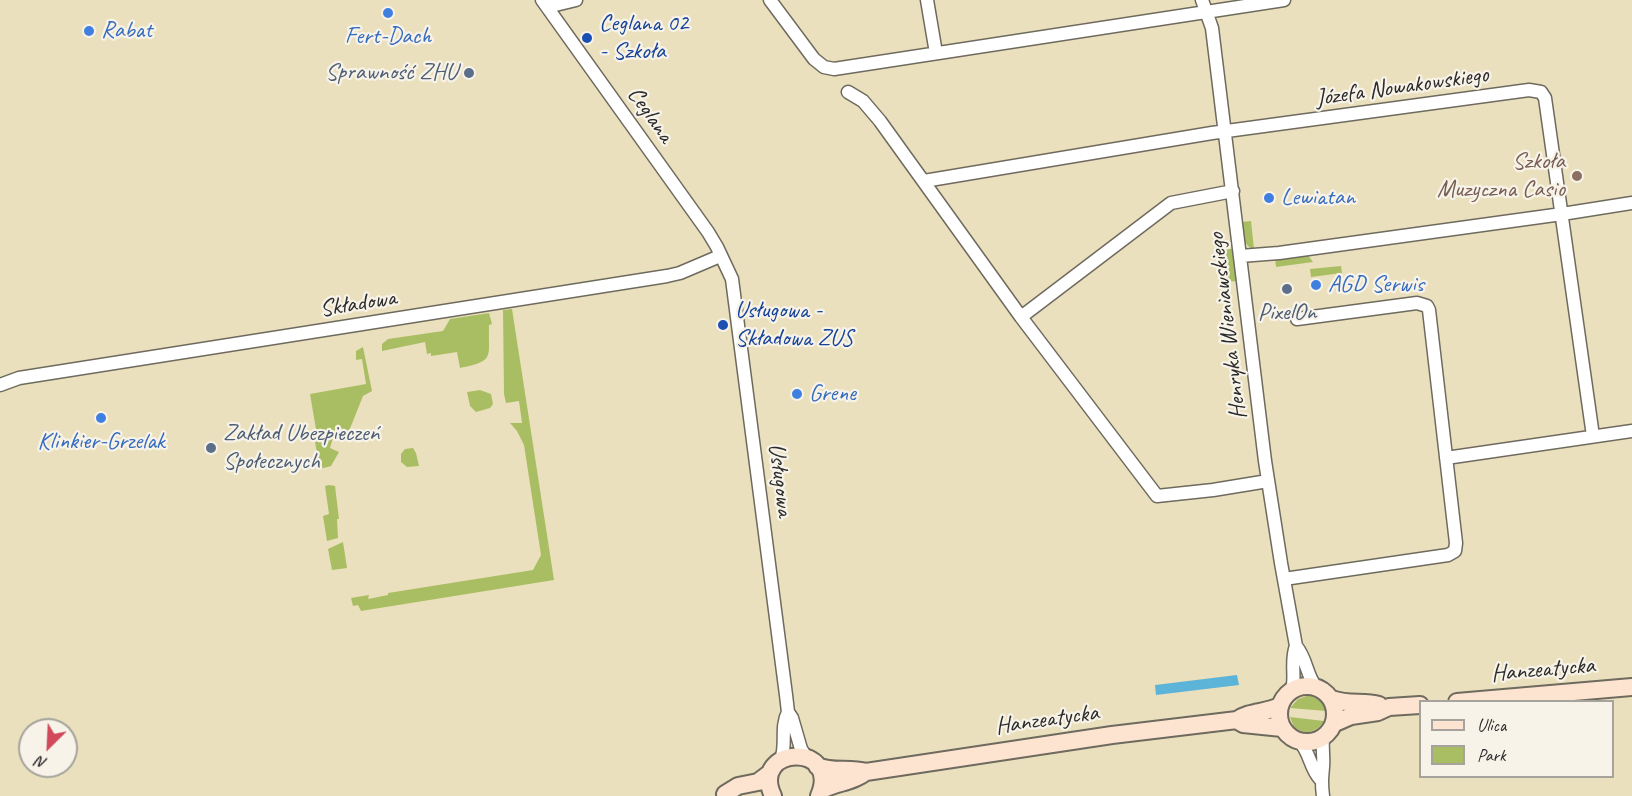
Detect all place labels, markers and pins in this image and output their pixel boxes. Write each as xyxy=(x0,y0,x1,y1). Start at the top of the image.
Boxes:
marker: Fert-Dach xyxy=(381,6,395,20)
place label: Ceglana 02 - Szkoła xyxy=(599,10,688,66)
place label: Rabat xyxy=(101,17,152,45)
place label: Fert-Dach xyxy=(345,23,431,51)
marker: Rabat xyxy=(82,24,96,38)
marker: Ceglana 02 - Szkoła xyxy=(580,31,594,45)
place label: Sprawność ZHU xyxy=(325,59,457,87)
marker: Sprawność ZHU xyxy=(462,66,476,80)
place label: Szkoła Muzyczna Casio xyxy=(1437,148,1565,204)
marker: Szkoła Muzyczna Casio xyxy=(1570,169,1584,183)
place label: Lewiatan xyxy=(1281,184,1355,212)
marker: Lewiatan xyxy=(1262,191,1276,205)
place label: AGD Serwis xyxy=(1328,271,1424,299)
marker: AGD Serwis xyxy=(1309,278,1323,292)
marker: PixelOn xyxy=(1280,282,1294,296)
place label: Usługowa - Składowa ZUS xyxy=(735,297,853,353)
place label: PixelOn xyxy=(1258,299,1316,327)
marker: Usługowa - Składowa ZUS xyxy=(716,318,730,332)
place label: Grene xyxy=(809,380,856,408)
marker: Grene xyxy=(790,387,804,401)
marker: Klinkier-Grzelak xyxy=(94,411,108,425)
place label: Zakład Ubezpieczeń Społecznych xyxy=(223,420,379,476)
place label: Klinkier-Grzelak xyxy=(37,428,165,456)
marker: Zakład Ubezpieczeń Społecznych xyxy=(204,441,218,455)

